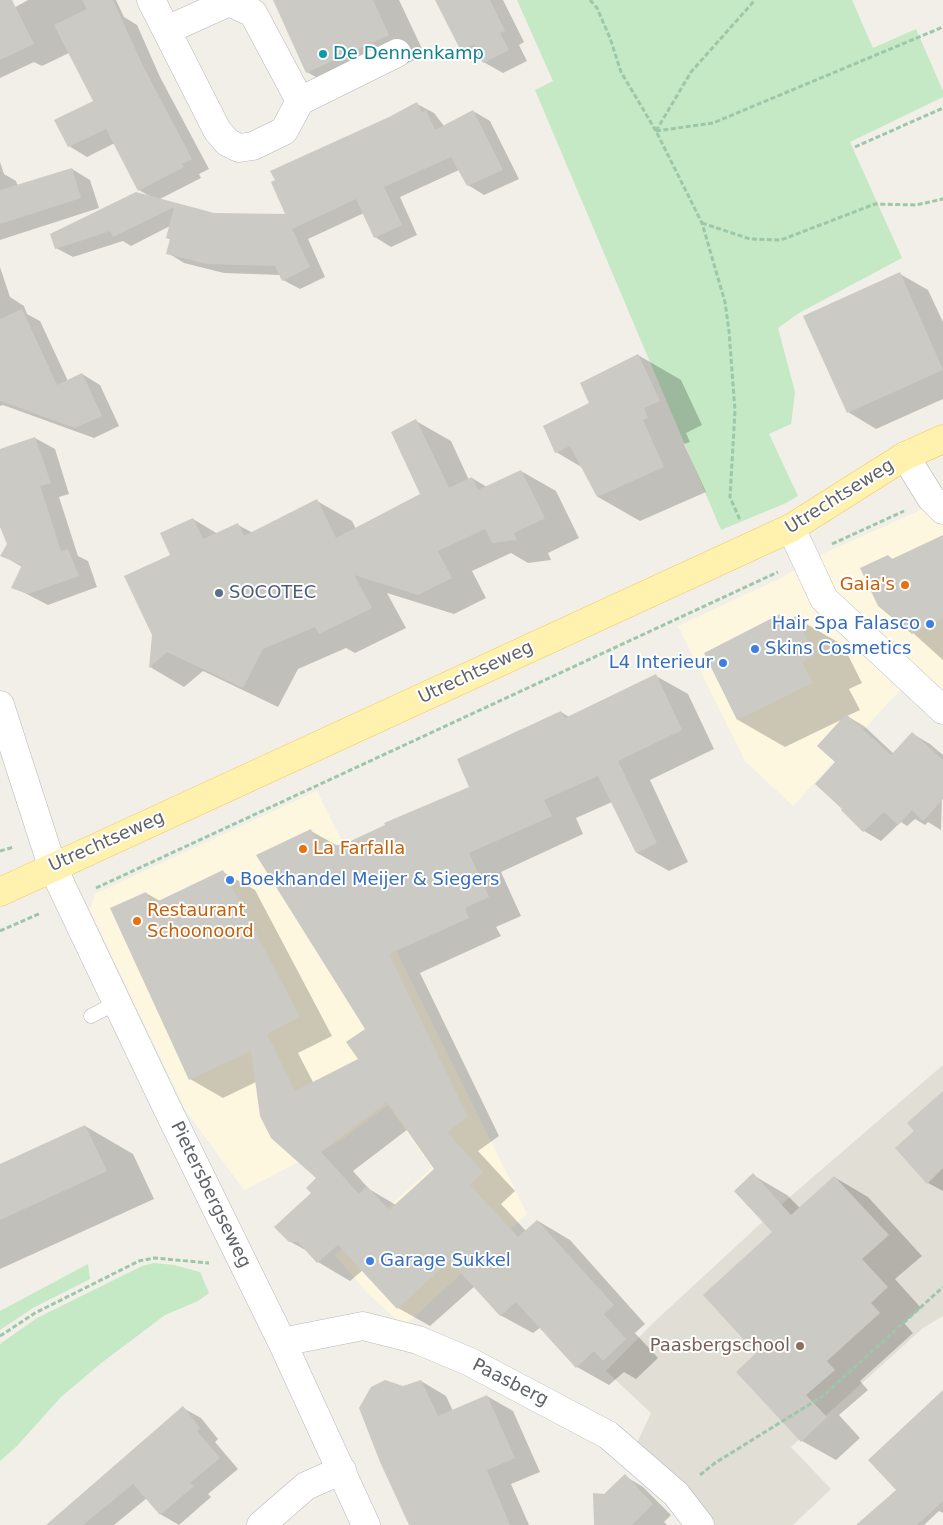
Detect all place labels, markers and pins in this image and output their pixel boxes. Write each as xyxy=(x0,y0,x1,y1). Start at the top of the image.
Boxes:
place label: De Dennenkamp xyxy=(333,43,484,65)
marker: De Dennenkamp xyxy=(317,48,329,60)
place label: Gaia's xyxy=(840,574,895,596)
marker: Gaia's xyxy=(899,579,911,591)
place label: SOCOTEC xyxy=(229,582,316,604)
marker: SOCOTEC xyxy=(213,587,225,599)
place label: Hair Spa Falasco xyxy=(772,613,920,635)
marker: Hair Spa Falasco xyxy=(924,618,936,630)
place label: Skins Cosmetics xyxy=(765,638,911,660)
marker: Skins Cosmetics xyxy=(749,643,761,655)
place label: L4 Interieur xyxy=(609,652,713,674)
marker: L4 Interieur xyxy=(717,657,729,669)
place label: La Farfalla xyxy=(313,838,405,860)
marker: La Farfalla xyxy=(297,843,309,855)
place label: Boekhandel Meijer & Siegers xyxy=(240,869,499,891)
marker: Boekhandel Meijer & Siegers xyxy=(224,874,236,886)
place label: Restaurant Schoonoord xyxy=(147,900,254,942)
marker: Restaurant Schoonoord xyxy=(131,915,143,927)
place label: Garage Sukkel xyxy=(380,1250,511,1272)
marker: Garage Sukkel xyxy=(364,1255,376,1267)
place label: Paasbergschool xyxy=(650,1335,790,1357)
marker: Paasbergschool xyxy=(794,1340,806,1352)

